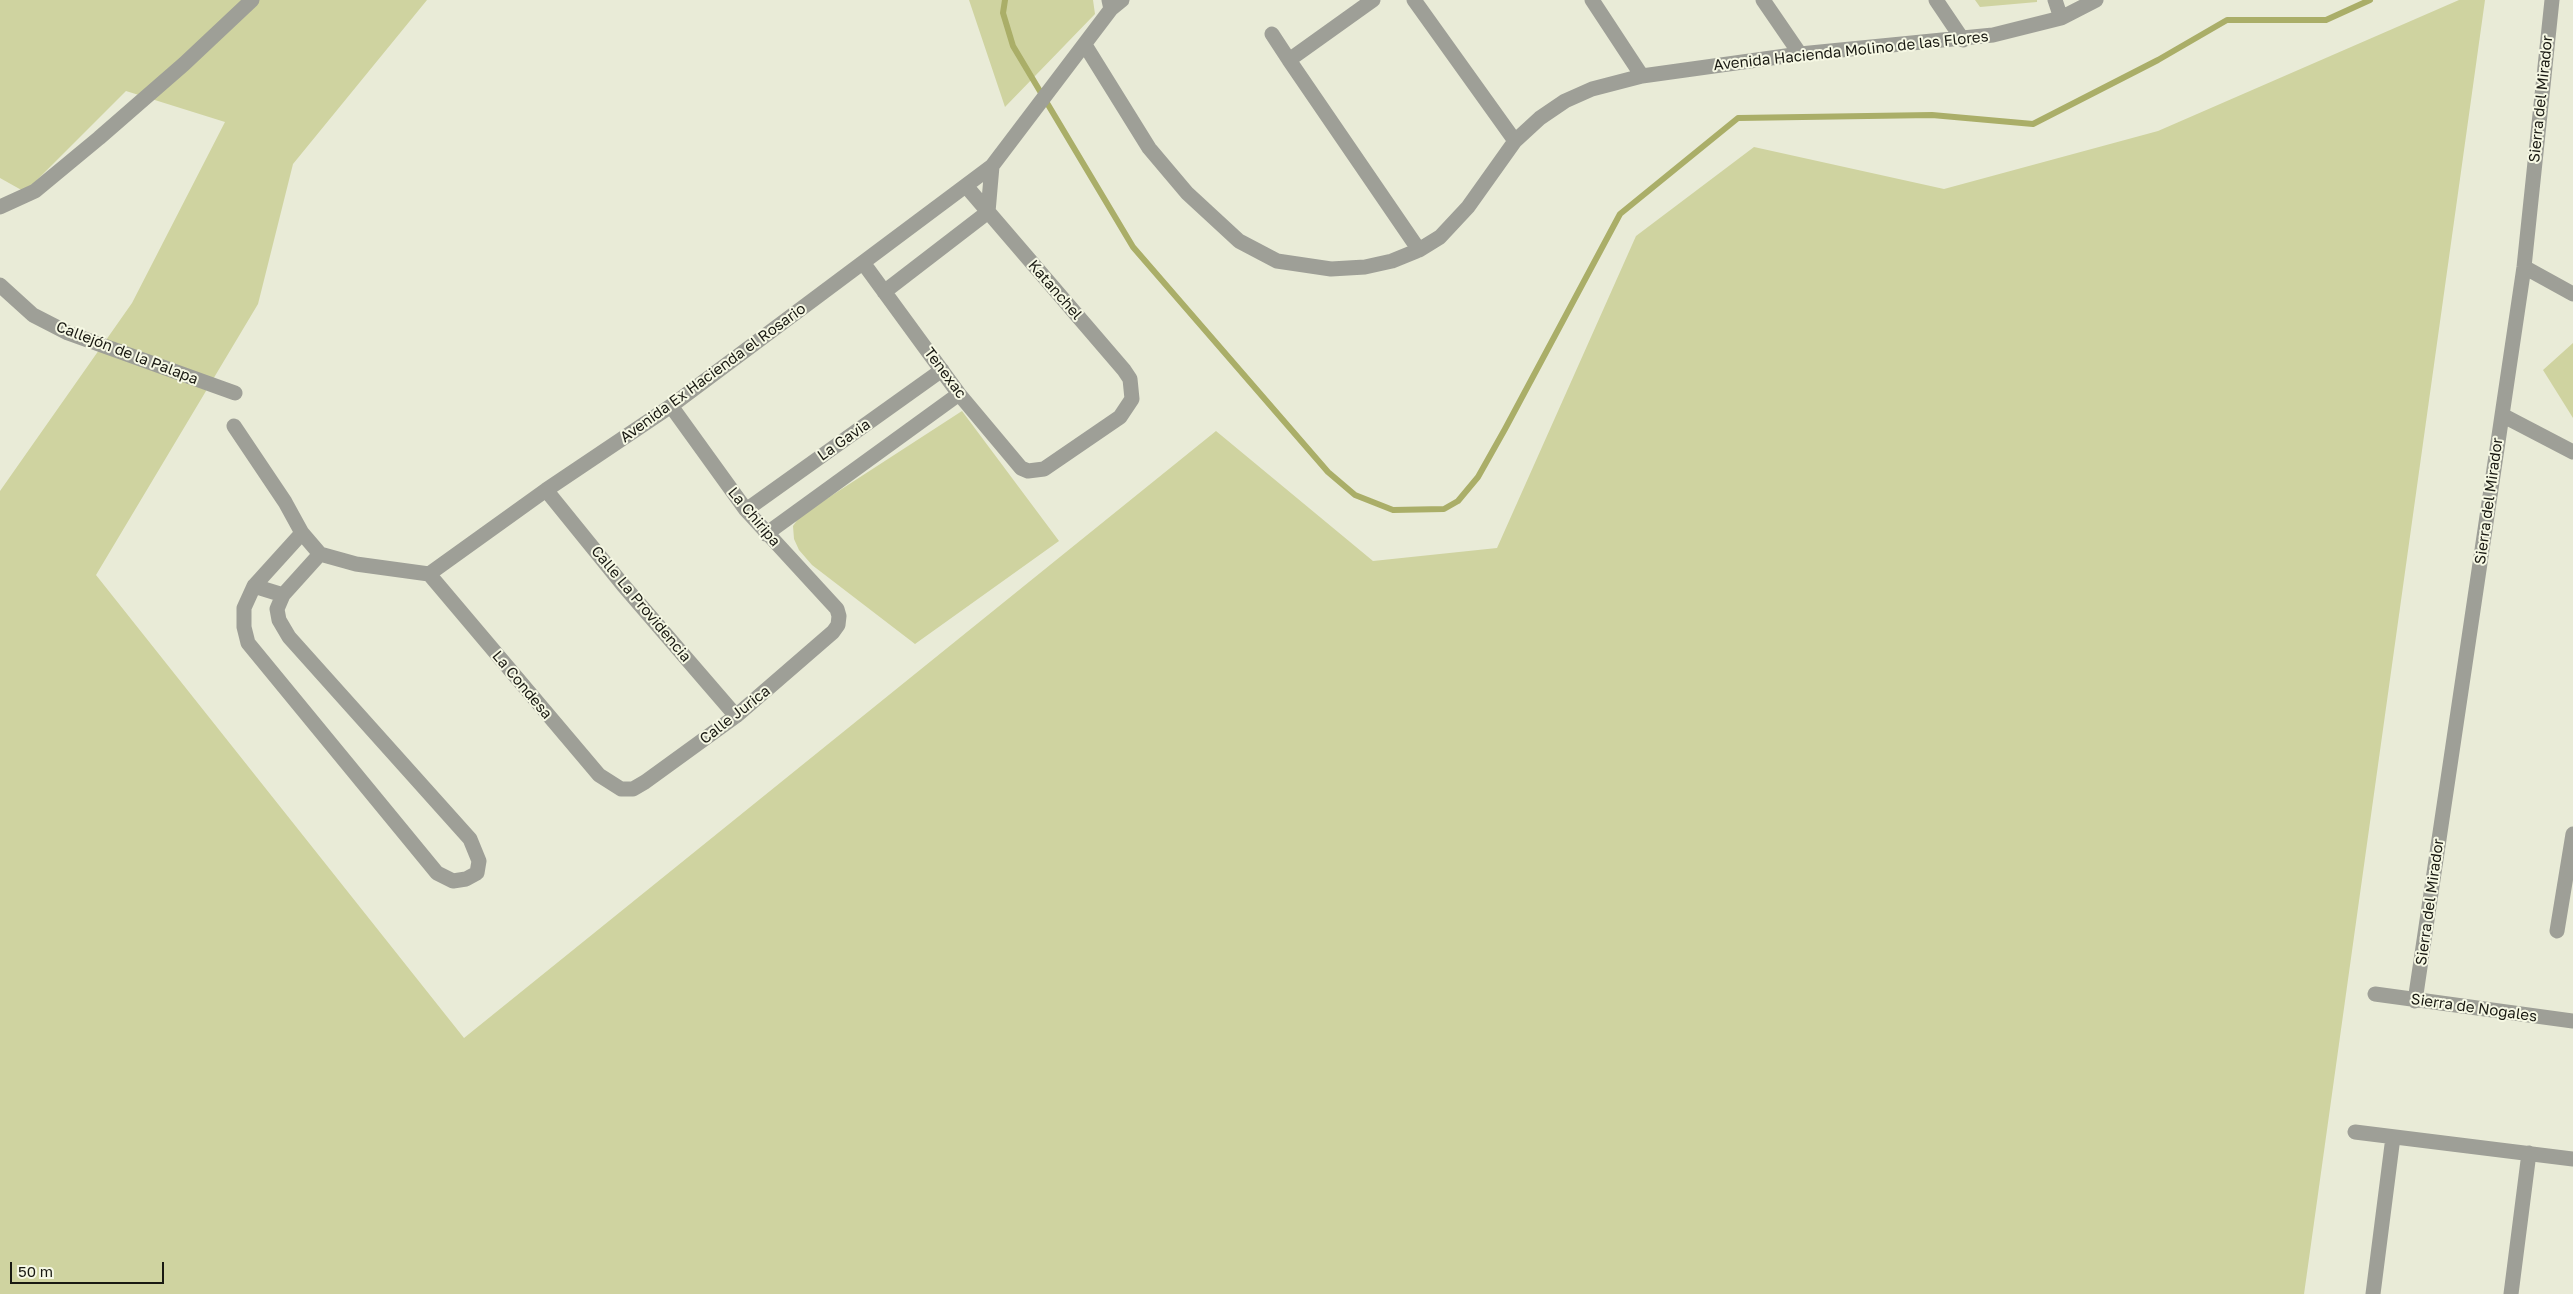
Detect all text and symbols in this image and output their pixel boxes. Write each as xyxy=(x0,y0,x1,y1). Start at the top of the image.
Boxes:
street label: Avenida Hacienda Molino de las Flores xyxy=(1713,28,1989,74)
street label: Sierra del Mirador xyxy=(2525,35,2557,163)
street label: Katanchel xyxy=(1024,257,1086,323)
street label: Avenida Ex Hacienda el Rosario xyxy=(617,300,809,446)
street label: Callejón de la Palapa xyxy=(53,318,201,388)
street label: Tenexac xyxy=(920,344,970,402)
street label: La Gavia xyxy=(814,415,874,465)
street label: Sierra del Mirador xyxy=(2471,436,2507,566)
street label: La Chiripa xyxy=(724,484,784,550)
street label: Calle La Providencia xyxy=(587,542,695,666)
street label: La Condesa xyxy=(488,647,556,723)
street label: Calle Jurica xyxy=(696,682,774,748)
street label: Sierra del Mirador xyxy=(2412,837,2448,967)
street label: Sierra de Nogales xyxy=(2410,990,2538,1026)
scale bar xyxy=(12,1252,166,1284)
text: 50 m xyxy=(18,1262,53,1280)

